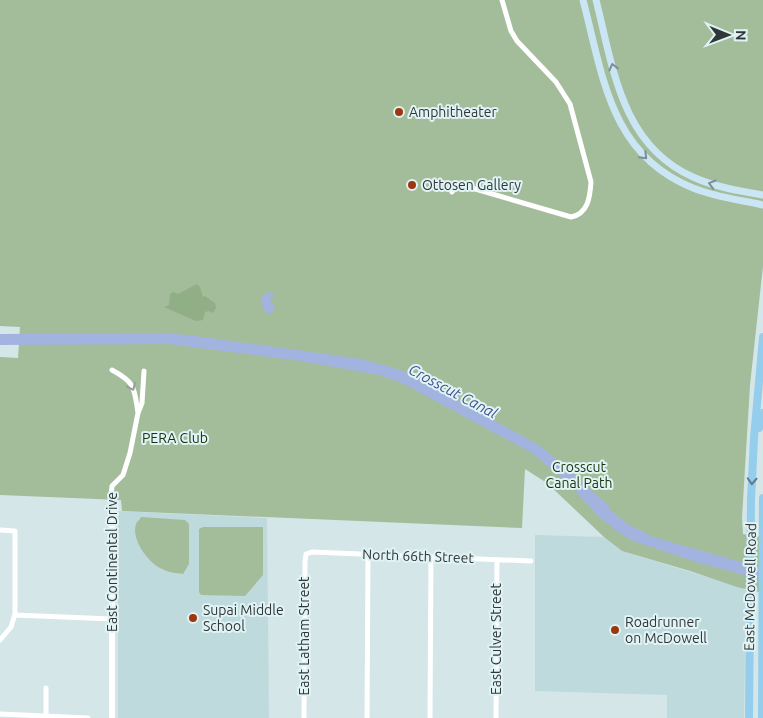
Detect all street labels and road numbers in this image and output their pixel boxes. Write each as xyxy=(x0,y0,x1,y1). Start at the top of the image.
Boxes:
street label: East Continental Drive xyxy=(104,492,120,632)
street label: East McDowell Road xyxy=(741,523,759,651)
street label: North 66th Street xyxy=(362,546,475,566)
street label: East Latham Street xyxy=(296,576,312,696)
street label: East Culver Street xyxy=(488,582,504,695)

